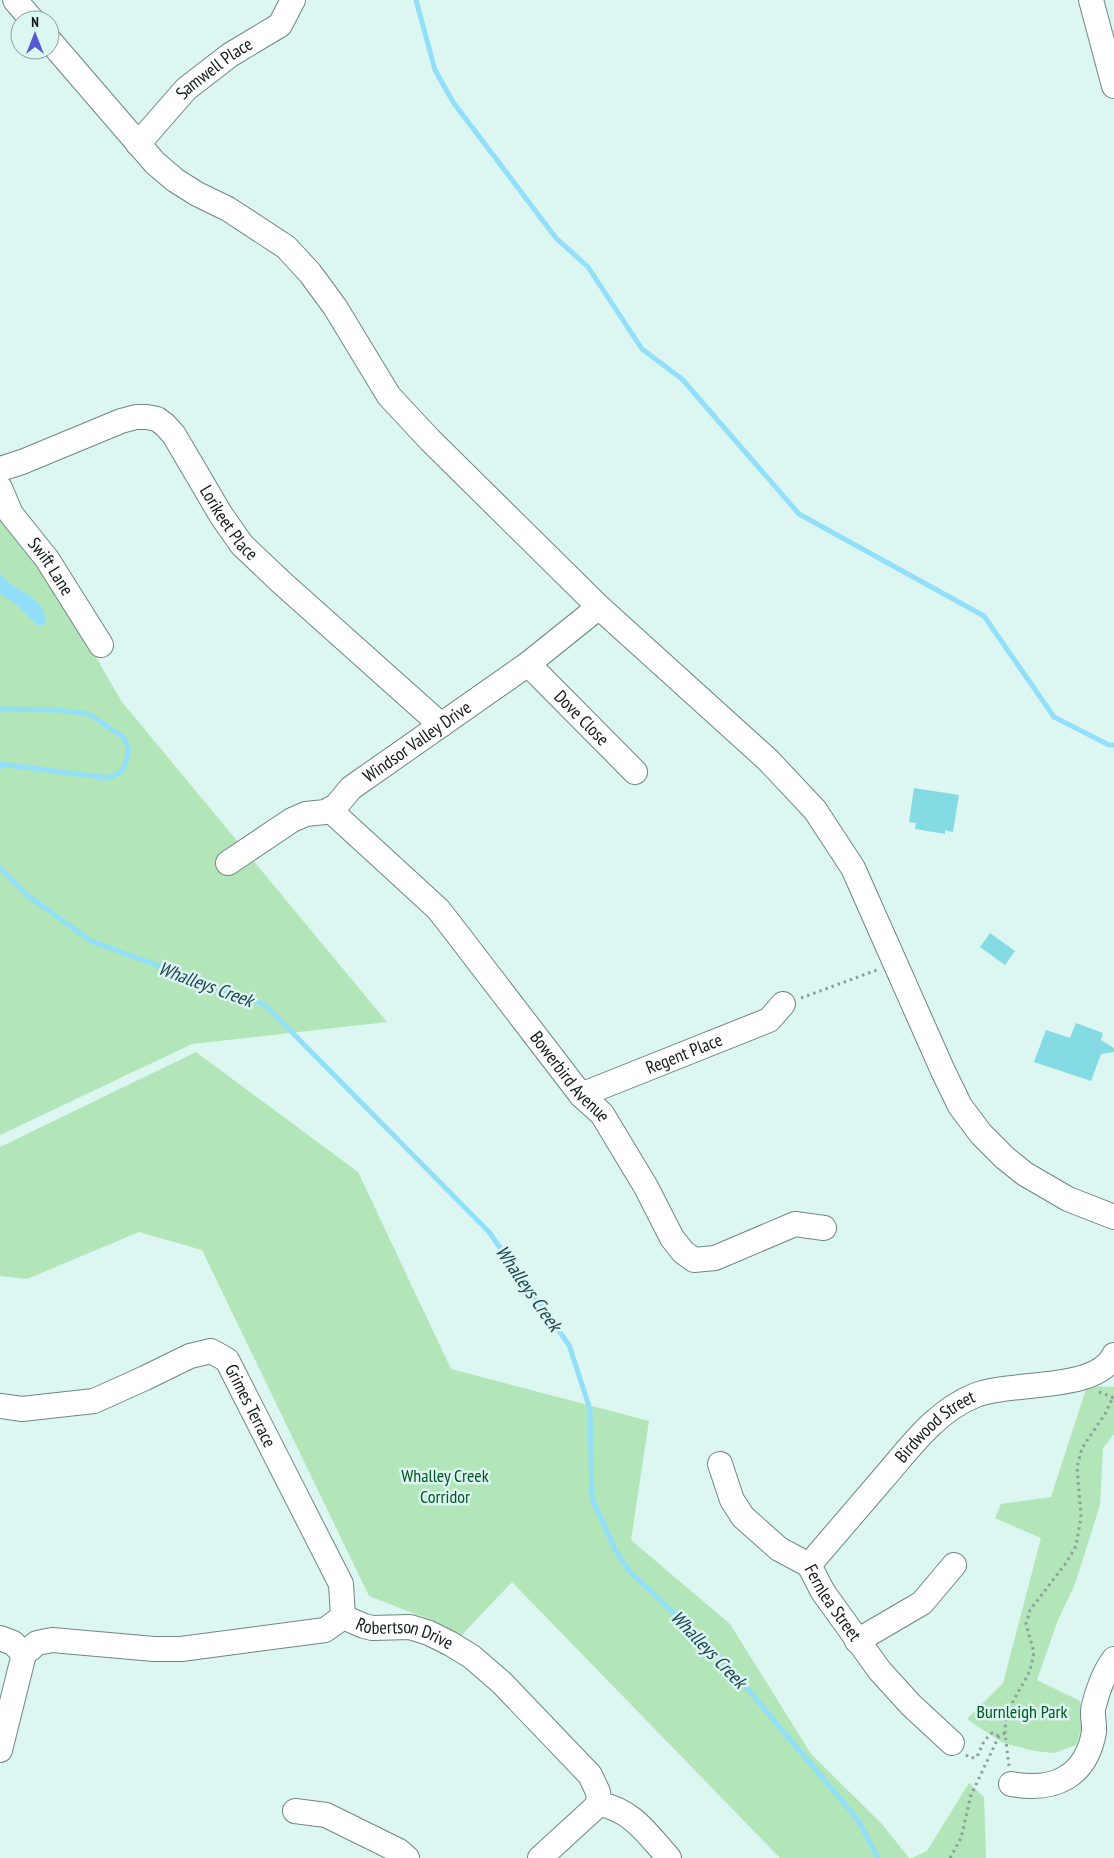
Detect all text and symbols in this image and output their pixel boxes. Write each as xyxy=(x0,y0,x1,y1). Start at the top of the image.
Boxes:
north arrow xyxy=(10,10,60,60)
text: N xyxy=(31,13,39,31)
street label: Samwell Place xyxy=(170,32,257,104)
street label: Lorikeet Place xyxy=(195,481,263,565)
street label: Swift Lane xyxy=(23,532,79,599)
street label: Dove Close xyxy=(549,685,614,750)
street label: Windsor Valley Drive xyxy=(358,695,475,787)
water label: Whalleys Creek xyxy=(155,956,259,1013)
street label: Bowerbird Avenue xyxy=(525,1026,616,1125)
street label: Regent Place xyxy=(642,1028,725,1079)
water label: Whalleys Creek xyxy=(491,1240,569,1338)
street label: Grimes Terrace xyxy=(220,1360,282,1451)
street label: Birdwood Street xyxy=(889,1385,978,1467)
park label: Whalley Creek Corridor xyxy=(401,1464,489,1508)
street label: Fernlea Street xyxy=(800,1560,867,1646)
water label: Whalleys Creek xyxy=(666,1605,754,1695)
street label: Robertson Drive xyxy=(352,1612,457,1654)
park label: Burnleigh Park xyxy=(977,1700,1067,1723)

